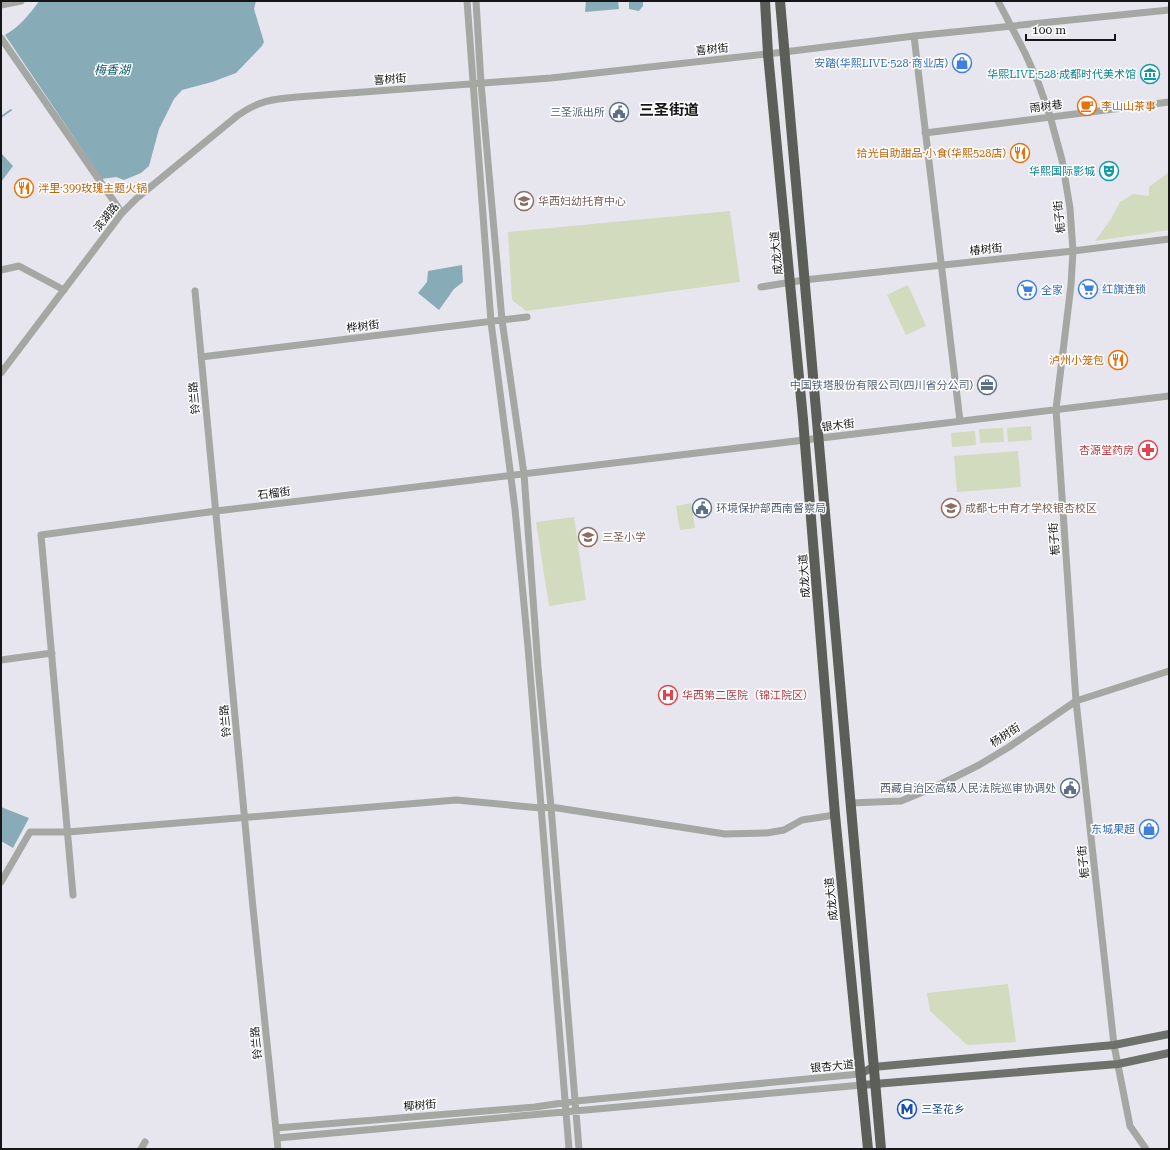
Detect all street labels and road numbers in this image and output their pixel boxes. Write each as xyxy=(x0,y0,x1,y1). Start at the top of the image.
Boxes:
street label: 喜树街 xyxy=(695,41,729,58)
street label: 喜树街 xyxy=(373,72,407,87)
street label: 雨树巷 xyxy=(1029,98,1063,115)
street label: 滨湖路 xyxy=(91,200,122,234)
street label: 栀子街 xyxy=(1051,200,1068,234)
street label: 成龙大道 xyxy=(768,230,785,275)
street label: 椿树街 xyxy=(969,241,1003,258)
street label: 桦树街 xyxy=(346,318,380,335)
street label: 铃兰路 xyxy=(187,381,202,415)
street label: 银木街 xyxy=(821,417,855,434)
street label: 石榴街 xyxy=(257,485,291,502)
street label: 栀子街 xyxy=(1047,522,1062,556)
street label: 成龙大道 xyxy=(796,554,813,598)
street label: 铃兰路 xyxy=(218,704,233,738)
street label: 杨树街 xyxy=(988,721,1023,750)
street label: 栀子街 xyxy=(1075,845,1092,879)
street label: 成龙大道 xyxy=(823,876,840,922)
street label: 铃兰路 xyxy=(248,1026,265,1060)
street label: 银杏大道 xyxy=(810,1058,855,1075)
street label: 椰树街 xyxy=(403,1098,437,1113)

